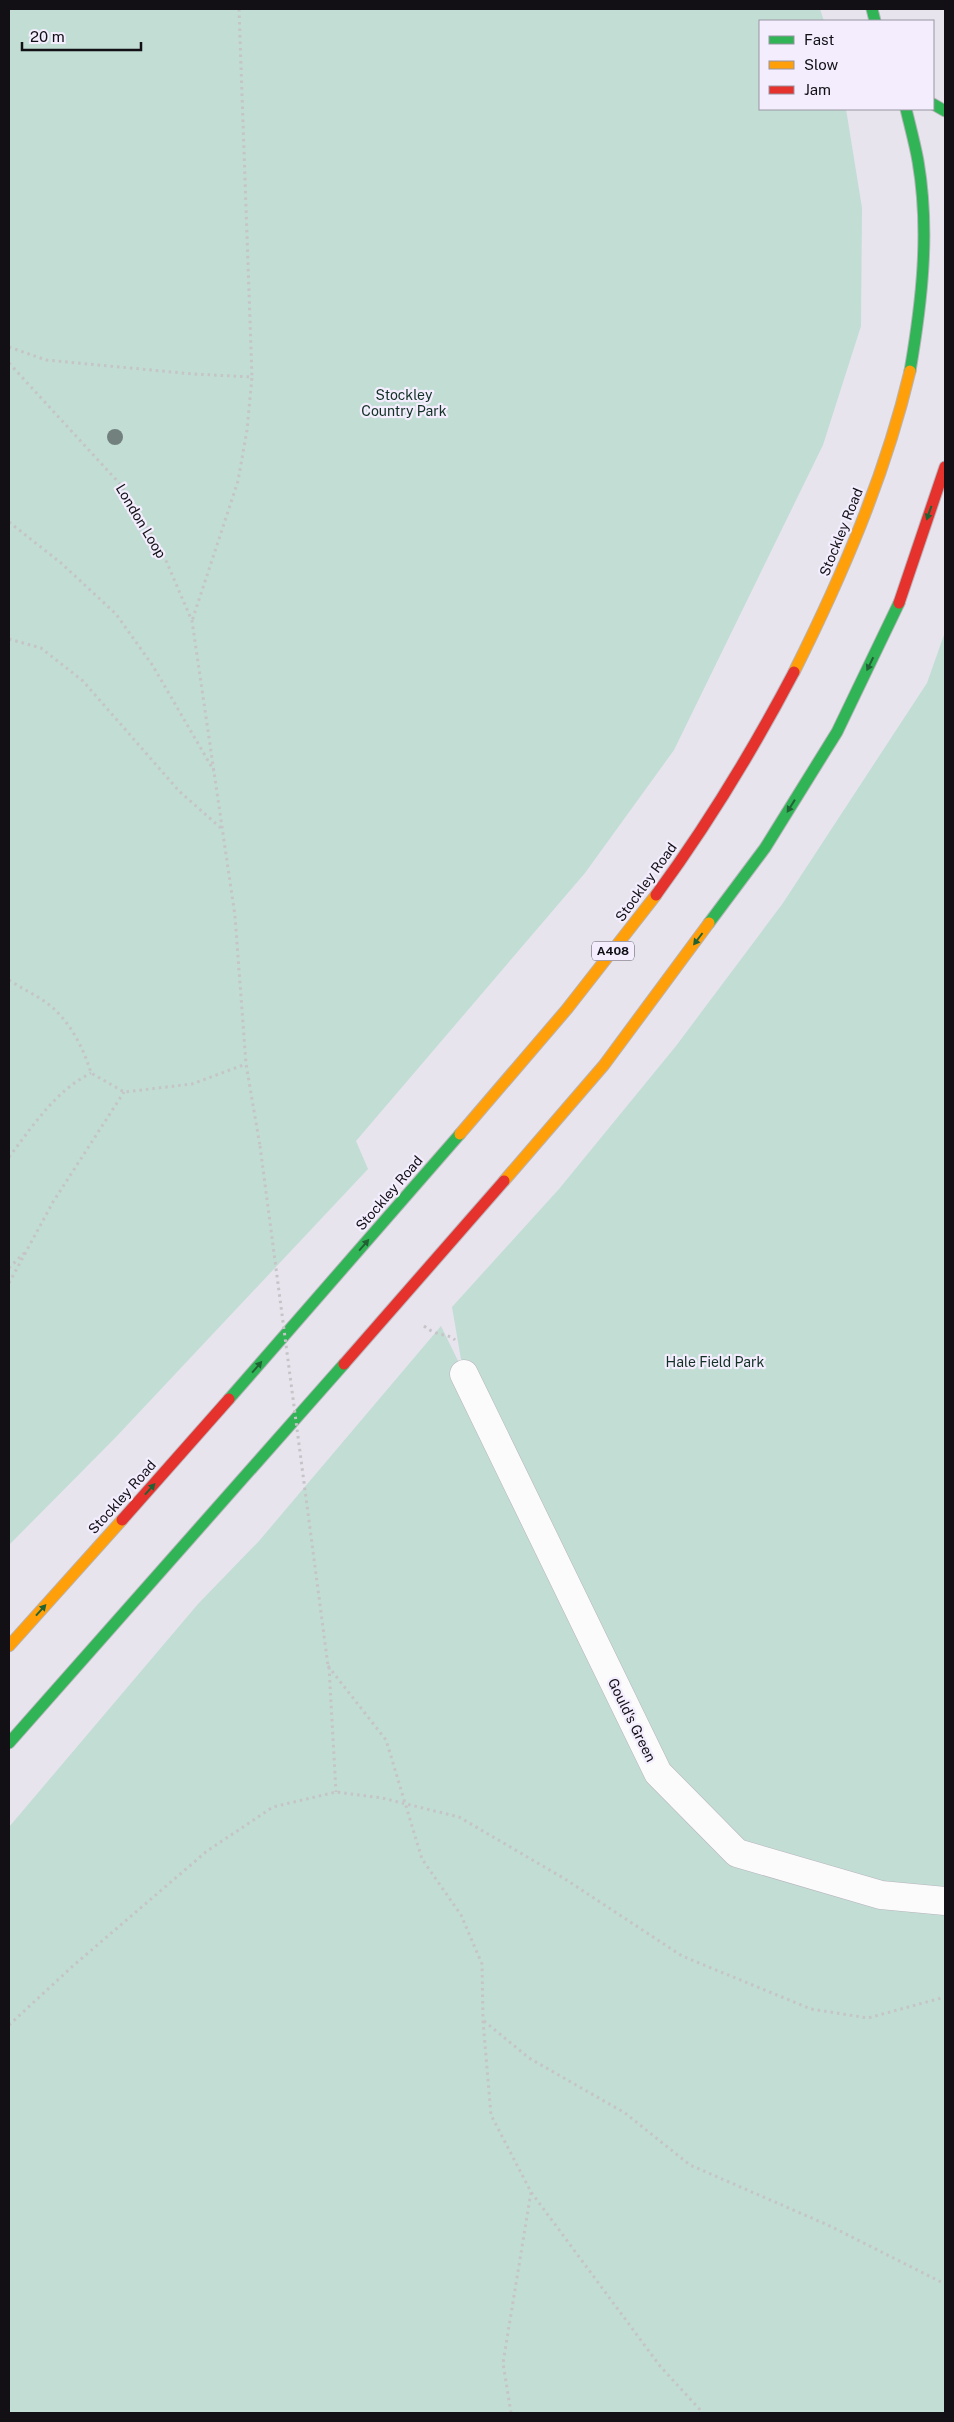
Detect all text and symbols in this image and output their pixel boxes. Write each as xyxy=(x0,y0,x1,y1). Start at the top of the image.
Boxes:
scale bar xyxy=(22,20,141,52)
legend xyxy=(759,20,934,110)
text: 20 m xyxy=(30,28,65,45)
text: Fast xyxy=(804,31,834,48)
text: Slow xyxy=(804,56,839,73)
text: Jam xyxy=(804,81,831,98)
park label: Stockley Country Park xyxy=(361,387,447,419)
street label: London Loop xyxy=(113,481,169,561)
street label: Stockley Road xyxy=(816,486,866,578)
one-way arrow xyxy=(925,506,933,521)
one-way arrow xyxy=(865,657,873,671)
one-way arrow xyxy=(786,799,796,812)
street label: Stockley Road xyxy=(612,840,680,924)
one-way arrow xyxy=(692,932,703,945)
road number: A408 xyxy=(592,941,634,960)
street label: Stockley Road xyxy=(352,1153,426,1233)
one-way arrow xyxy=(359,1238,370,1251)
park label: Hale Field Park xyxy=(666,1354,765,1370)
one-way arrow xyxy=(251,1361,263,1373)
street label: Stockley Road xyxy=(85,1457,159,1537)
one-way arrow xyxy=(144,1482,155,1495)
one-way arrow xyxy=(35,1604,47,1616)
street label: Gould's Green xyxy=(605,1676,659,1764)

